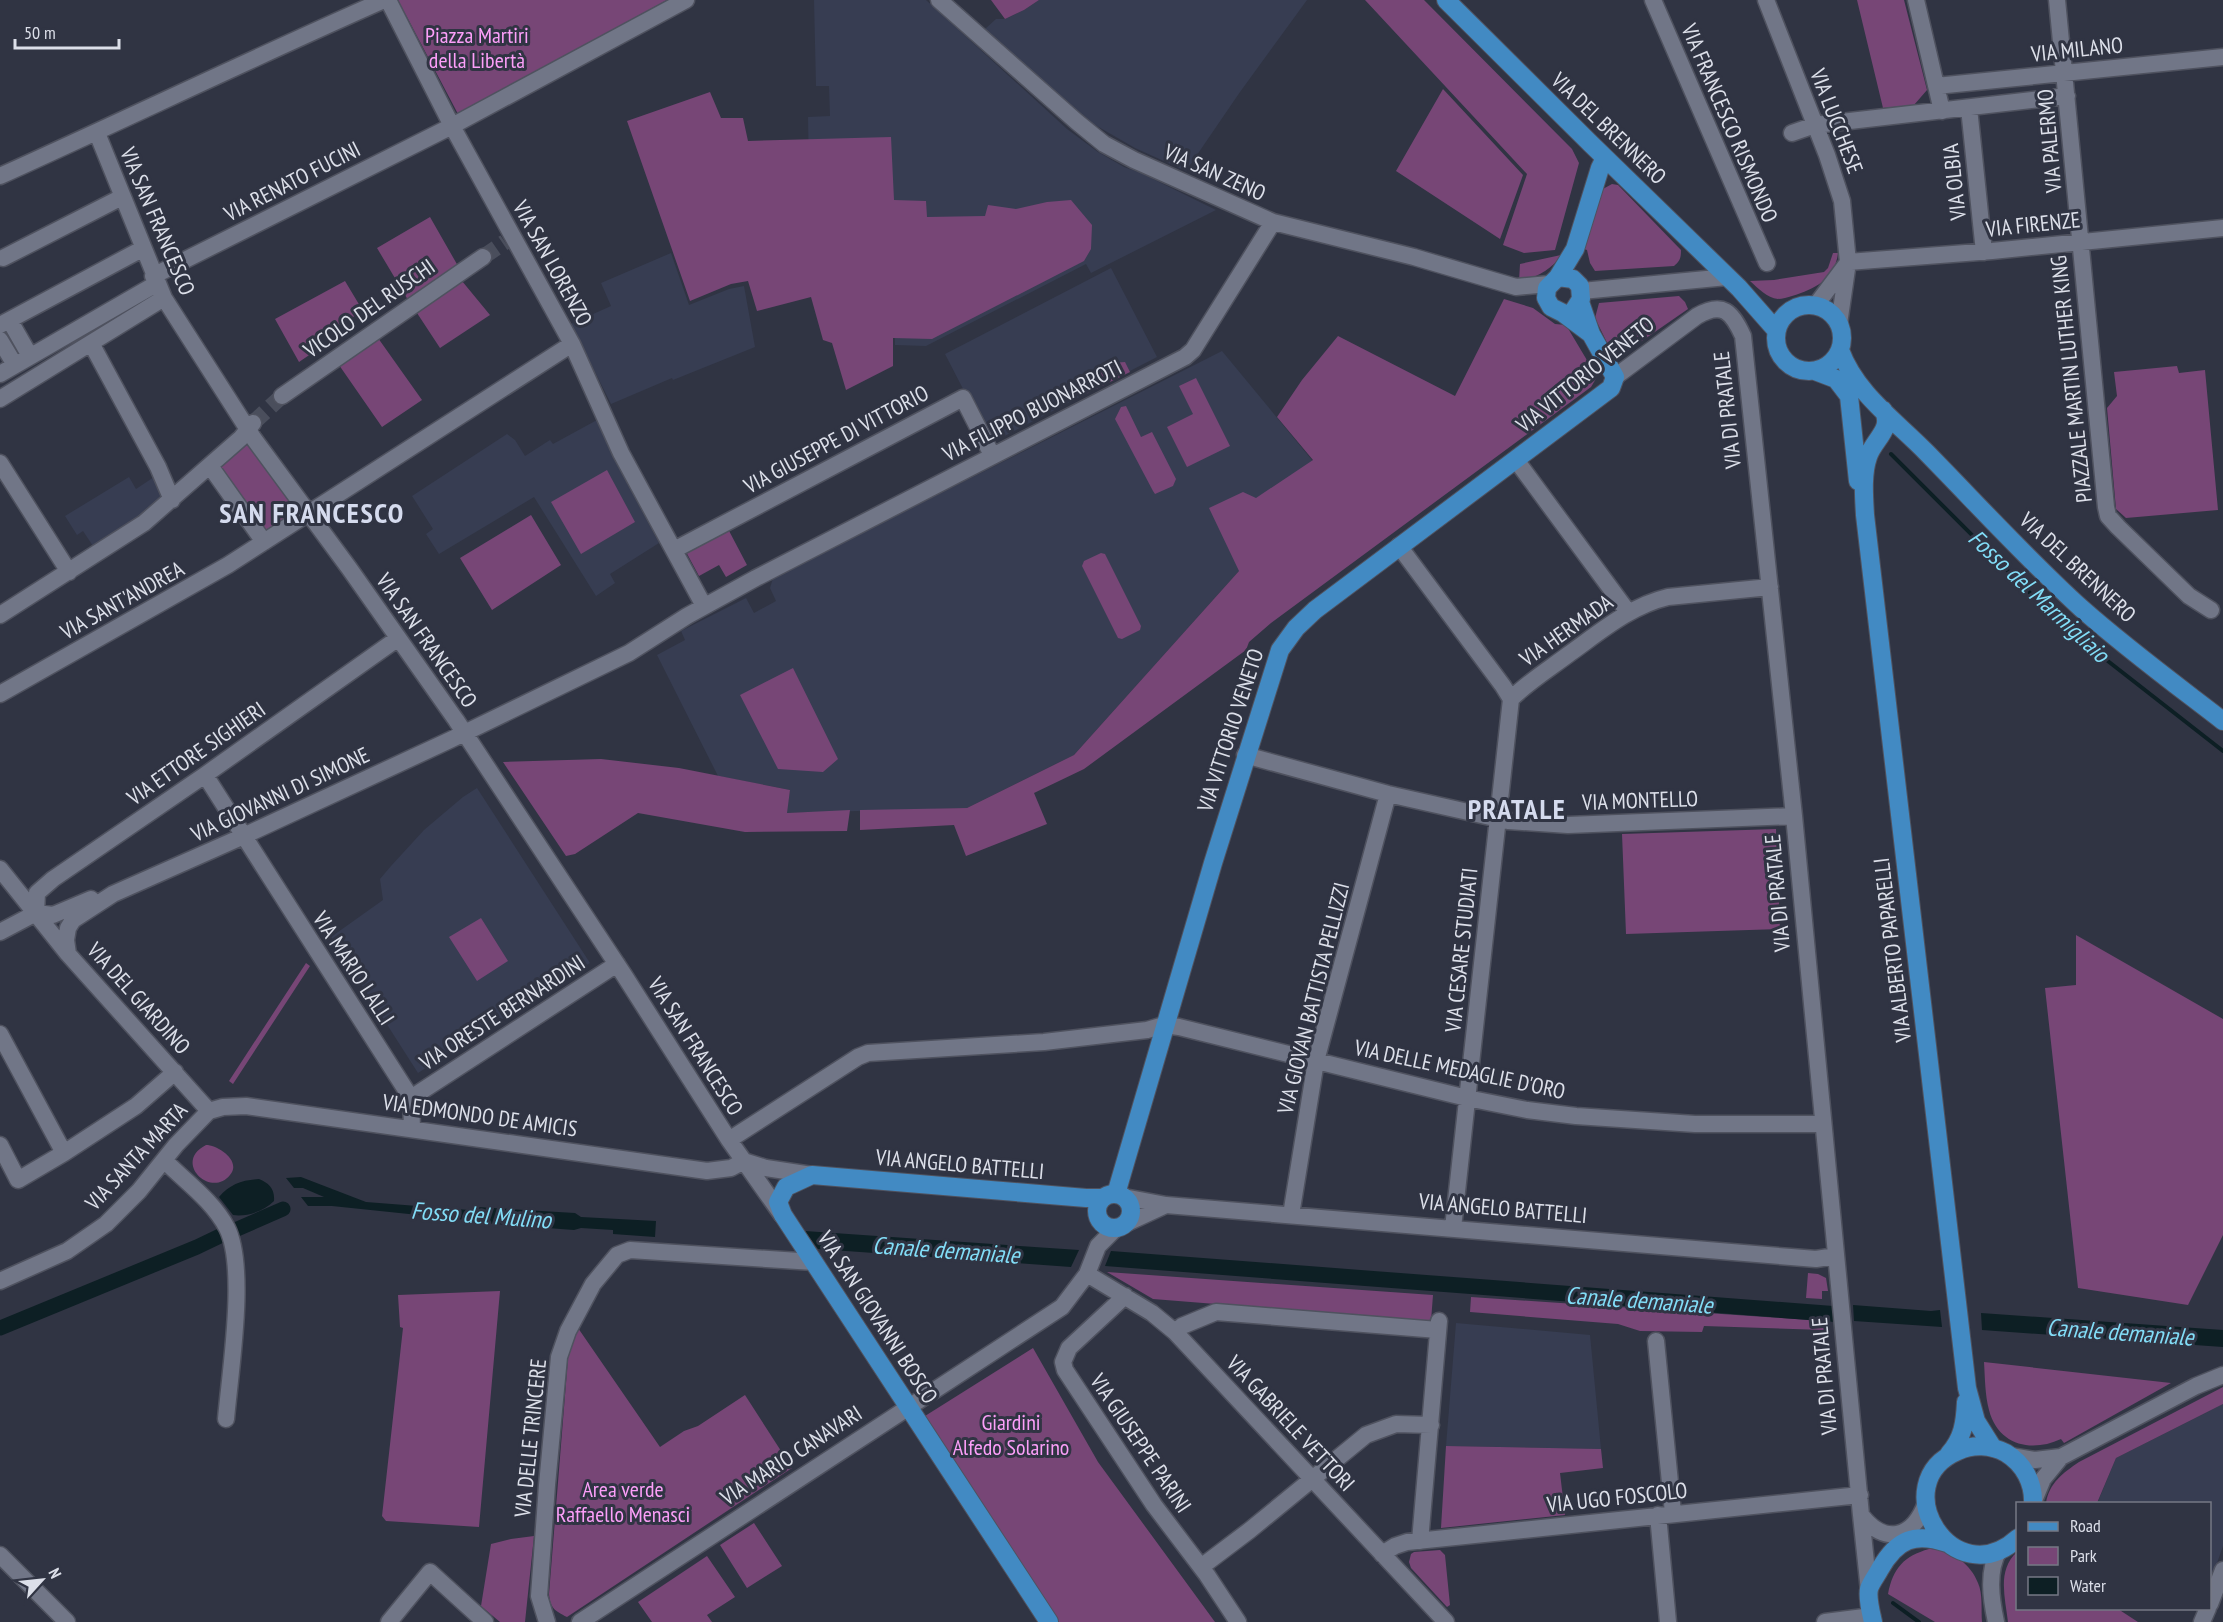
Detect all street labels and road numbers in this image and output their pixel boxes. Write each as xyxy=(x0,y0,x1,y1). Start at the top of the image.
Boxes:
street label: VIA FRANCESCO RISMONDO xyxy=(1675,19,1784,226)
street label: VIA MILANO xyxy=(2029,30,2124,68)
street label: VIA LUCCHESE xyxy=(1804,64,1870,177)
street label: VIA DEL BRENNERO xyxy=(1545,65,1672,190)
street label: VIA PALERMO xyxy=(2031,88,2068,195)
street label: VIA RENATO FUCINI xyxy=(218,135,365,228)
street label: VIA SAN ZENO xyxy=(1159,137,1270,207)
street label: VIA SAN FRANCESCO xyxy=(114,142,202,299)
street label: VIA OLBIA xyxy=(1936,142,1972,223)
street label: VIA SAN LORENZO xyxy=(507,195,599,331)
street label: VIA FIRENZE xyxy=(1983,205,2082,243)
street label: VICOLO DEL RUSCHI xyxy=(297,252,440,364)
street label: PIAZZALE MARTIN LUTHER KING xyxy=(2044,254,2098,504)
street label: VIA VITTORIO VENETO xyxy=(1509,310,1660,439)
street label: VIA DI PRATALE xyxy=(1707,350,1747,471)
street label: VIA FILIPPO BUONARROTI xyxy=(937,353,1126,468)
street label: VIA GIUSEPPE DI VITTORIO xyxy=(738,378,933,500)
street label: VIA DEL BRENNERO xyxy=(2013,505,2142,628)
street label: VIA SANT'ANDREA xyxy=(54,554,189,646)
street label: VIA SAN FRANCESCO xyxy=(370,566,484,713)
street label: VIA HERMADA xyxy=(1513,587,1618,673)
street label: VIA VITTORIO VENETO xyxy=(1190,645,1270,816)
street label: VIA ETTORE SIGHIERI xyxy=(121,695,271,812)
street label: VIA GIOVANNI DI SIMONE xyxy=(185,740,374,848)
street label: VIA MONTELLO xyxy=(1581,784,1698,816)
street label: VIA DI PRATALE xyxy=(1758,833,1796,954)
street label: VIA ALBERTO PAPARELLI xyxy=(1867,856,1917,1045)
street label: VIA CESARE STUDIATI xyxy=(1438,866,1484,1035)
street label: VIA GIOVAN BATTISTA PELLIZZI xyxy=(1270,879,1355,1118)
street label: VIA MARIO LALLI xyxy=(306,905,401,1030)
street label: VIA DEL GIARDINO xyxy=(81,935,197,1060)
street label: VIA ORESTE BERNARDINI xyxy=(413,948,590,1077)
street label: VIA SAN FRANCESCO xyxy=(642,971,750,1120)
street label: VIA DELLE MEDAGLIE D'ORO xyxy=(1351,1033,1568,1105)
street label: VIA EDMONDO DE AMICIS xyxy=(380,1087,579,1143)
street label: VIA SANTA MARTA xyxy=(78,1096,193,1216)
street label: VIA ANGELO BATTELLI xyxy=(874,1143,1045,1185)
street label: VIA ANGELO BATTELLI xyxy=(1417,1187,1588,1229)
street label: VIA SAN GIOVANNI BOSCO xyxy=(811,1225,944,1409)
street label: VIA DI PRATALE xyxy=(1805,1316,1843,1437)
street label: VIA GABRIELE VETTORI xyxy=(1220,1348,1361,1497)
street label: VIA DELLE TRINCERE xyxy=(508,1357,552,1520)
street label: VIA GIUSEPPE PARINI xyxy=(1084,1367,1198,1518)
street label: VIA MARIO CANAVARI xyxy=(714,1399,867,1512)
street label: VIA UGO FOSCOLO xyxy=(1544,1476,1689,1518)

